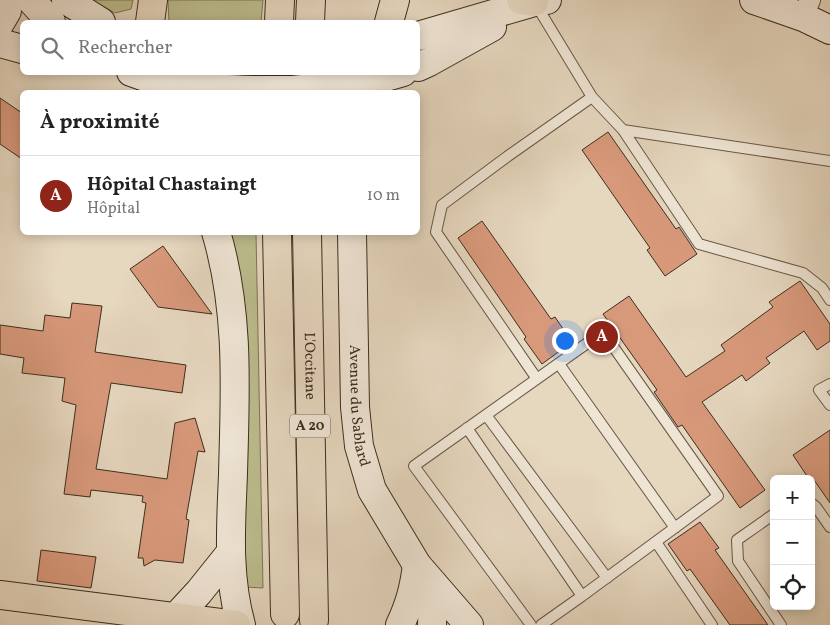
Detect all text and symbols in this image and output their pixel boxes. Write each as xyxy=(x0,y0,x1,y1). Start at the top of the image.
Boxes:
search box xyxy=(20,20,420,75)
icon: search xyxy=(38,34,66,62)
text: Rechercher xyxy=(78,35,172,61)
text: À proximité xyxy=(40,108,159,137)
text: Hôpital Chastaingt xyxy=(87,172,257,198)
text: A xyxy=(50,185,62,207)
text: 10 m xyxy=(367,185,400,207)
text: Hôpital xyxy=(87,198,140,220)
pin: A xyxy=(586,318,618,356)
your location xyxy=(552,328,578,354)
street label: L'Occitane xyxy=(298,332,321,400)
street label: Avenue du Sablard xyxy=(343,344,375,469)
road number: A 20 xyxy=(290,414,330,438)
map controls xyxy=(770,475,815,610)
button: + xyxy=(770,475,815,520)
button: − xyxy=(770,520,815,565)
button: locate xyxy=(770,565,815,610)

